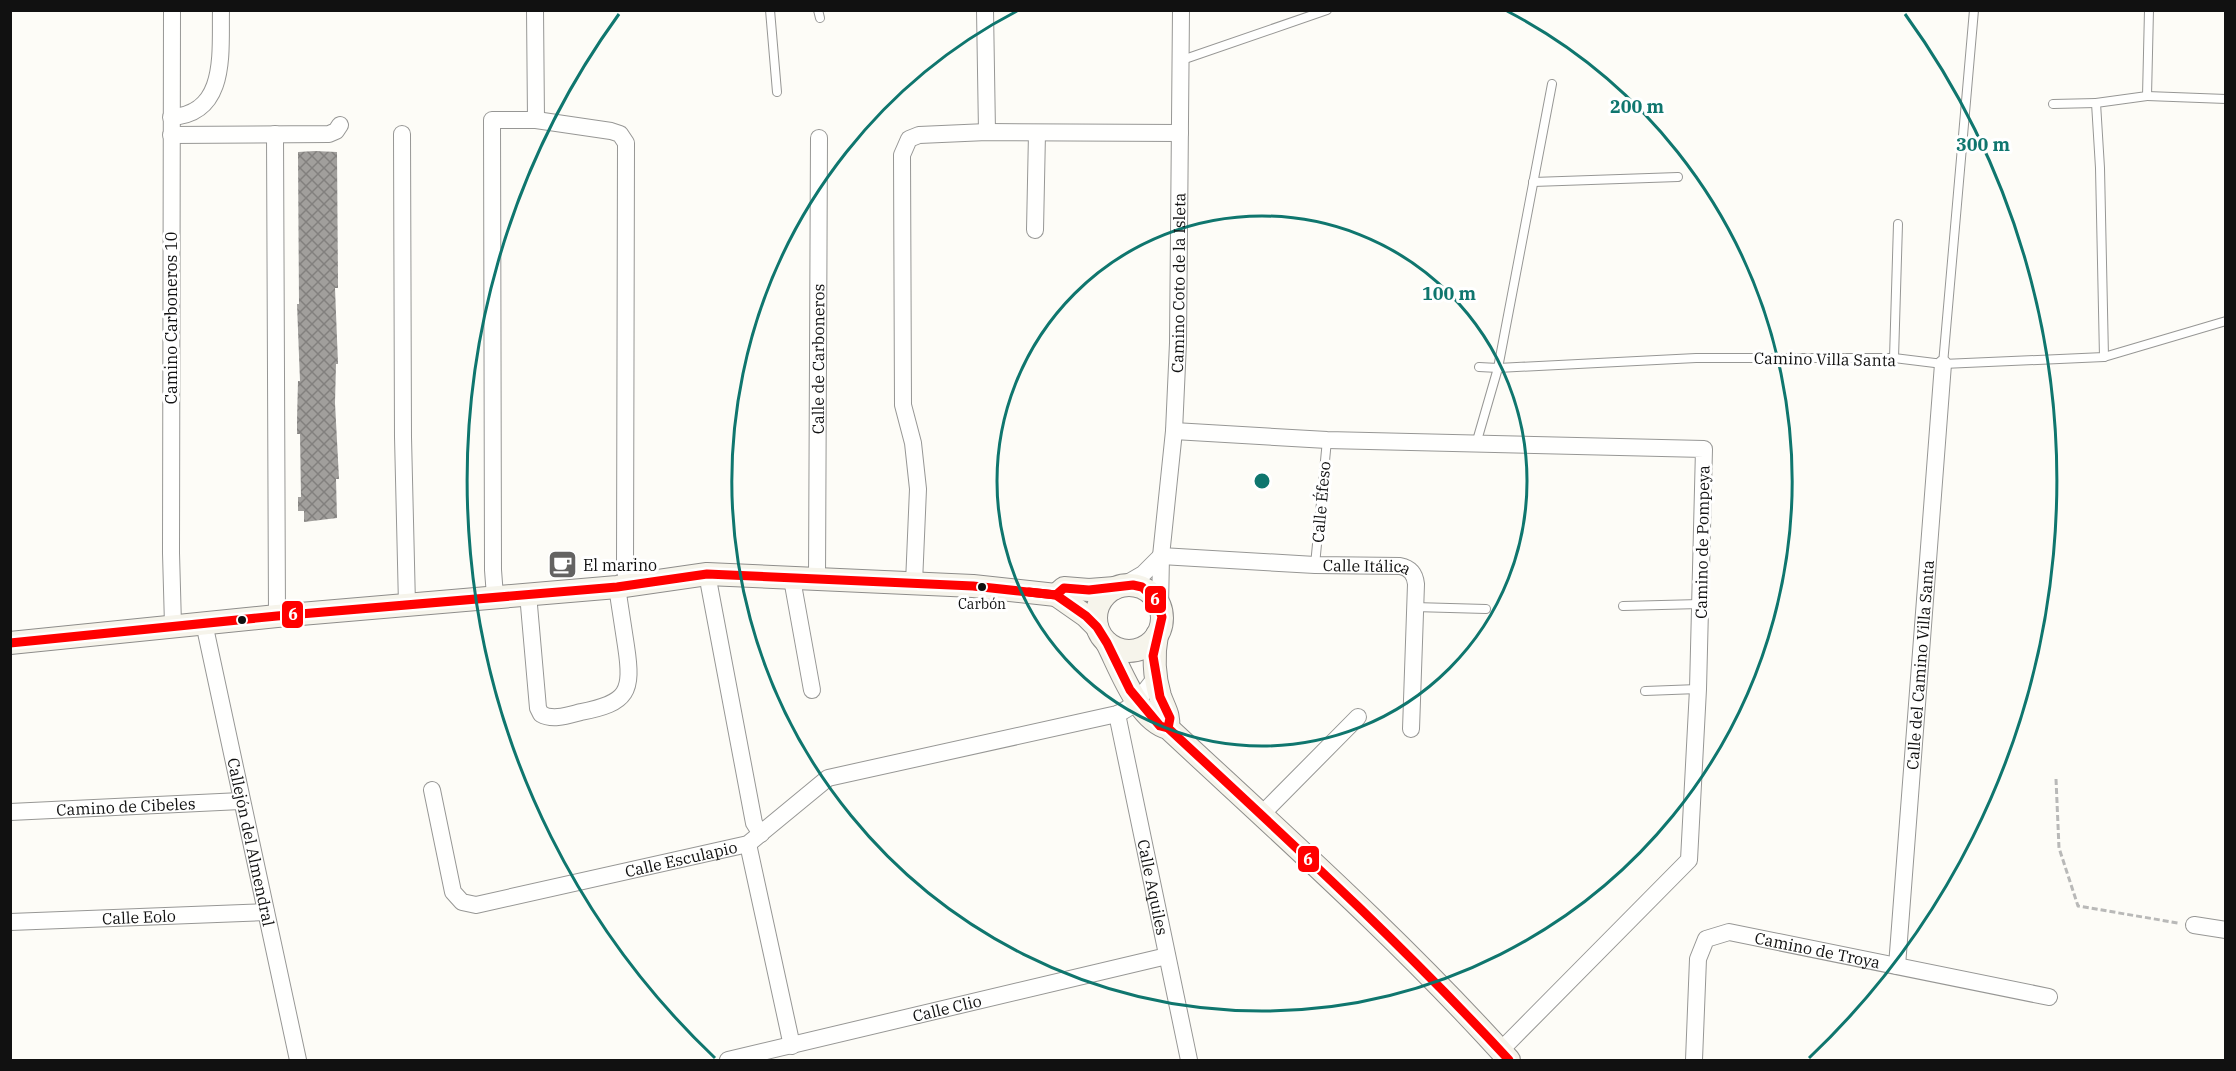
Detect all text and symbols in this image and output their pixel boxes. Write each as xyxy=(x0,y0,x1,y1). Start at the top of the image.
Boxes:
text: 200 m xyxy=(1610,95,1665,118)
text: 300 m xyxy=(1956,133,2011,156)
street label: Camino Coto de la Isleta xyxy=(1167,192,1189,373)
street label: Camino Carboneros 10 xyxy=(161,232,181,404)
text: 100 m xyxy=(1422,282,1477,305)
street label: Calle de Carboneros xyxy=(808,284,828,434)
street label: Camino Villa Santa xyxy=(1754,348,1897,370)
street label: Calle Éfeso xyxy=(1306,460,1335,544)
street label: Camino de Pompeya xyxy=(1691,465,1713,619)
centre of rings xyxy=(1252,471,1272,491)
cafe icon: El marino xyxy=(546,549,578,581)
place label: El marino xyxy=(583,555,657,575)
street label: Calle Itálica xyxy=(1323,555,1414,579)
street label: Calle del Camino Villa Santa xyxy=(1902,559,1938,770)
marker: Carbón xyxy=(976,581,988,593)
line badge: 6 xyxy=(1144,585,1167,614)
text: 6 xyxy=(1150,589,1160,609)
place label: Carbón xyxy=(958,595,1006,613)
line badge: 6 xyxy=(281,600,304,629)
text: 6 xyxy=(288,604,298,624)
unlabelled marker xyxy=(236,614,248,626)
street label: Callejón del Almendral xyxy=(223,756,279,928)
street label: Camino de Cibeles xyxy=(56,793,196,820)
street label: Calle Esculapio xyxy=(623,837,739,881)
street label: Calle Aquiles xyxy=(1133,838,1173,937)
line badge: 6 xyxy=(1297,845,1320,873)
text: 6 xyxy=(1303,849,1313,869)
street label: Calle Eolo xyxy=(102,906,176,928)
street label: Camino de Troya xyxy=(1753,927,1882,973)
street label: Calle Clio xyxy=(910,990,983,1026)

